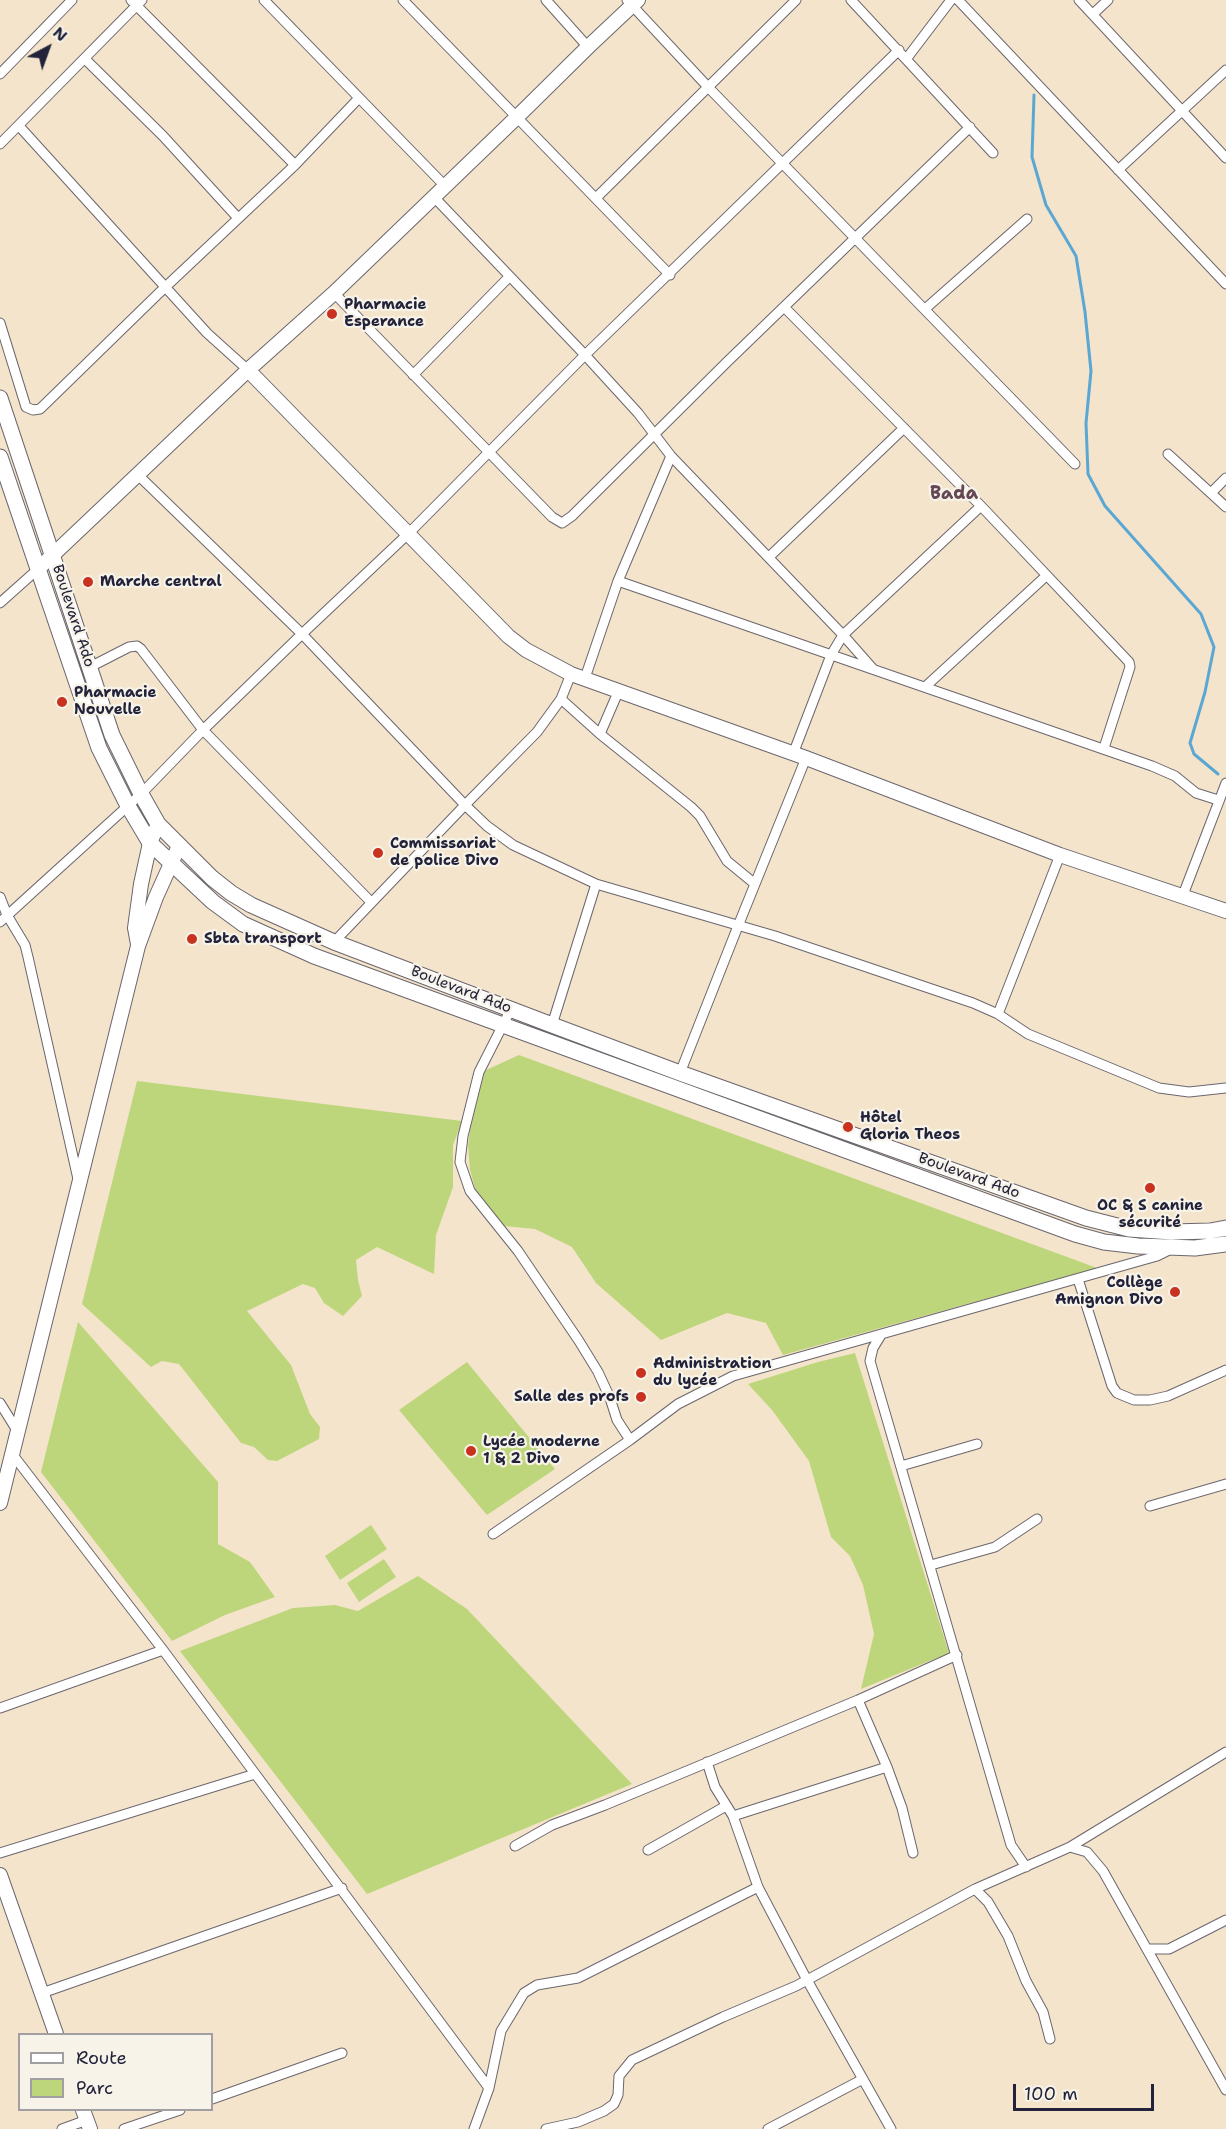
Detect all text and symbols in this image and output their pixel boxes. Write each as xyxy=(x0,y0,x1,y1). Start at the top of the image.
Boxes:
north arrow xyxy=(18,18,78,78)
text: N xyxy=(48,22,72,46)
place label: Pharmacie Esperance xyxy=(344,296,426,331)
marker: Pharmacie Esperance xyxy=(325,307,339,321)
district label: Bada xyxy=(930,483,978,505)
street label: Boulevard Ado xyxy=(48,563,98,669)
place label: Marche central xyxy=(100,573,222,591)
marker: Marche central xyxy=(81,575,95,589)
place label: Pharmacie Nouvelle xyxy=(74,684,156,719)
marker: Pharmacie Nouvelle xyxy=(55,695,69,709)
place label: Commissariat de police Divo xyxy=(390,835,499,870)
marker: Commissariat de police Divo xyxy=(371,846,385,860)
place label: Sbta transport xyxy=(204,930,321,948)
marker: Sbta transport xyxy=(185,932,199,946)
street label: Boulevard Ado xyxy=(408,963,514,1017)
place label: Hôtel Gloria Theos xyxy=(860,1109,960,1144)
marker: Hôtel Gloria Theos xyxy=(841,1120,855,1134)
street label: Boulevard Ado xyxy=(916,1149,1022,1203)
marker: OC & S canine sécurité xyxy=(1143,1181,1157,1195)
place label: OC & S canine sécurité xyxy=(1097,1197,1203,1232)
place label: Collège Amignon Divo xyxy=(1055,1274,1163,1309)
marker: Collège Amignon Divo xyxy=(1168,1285,1182,1299)
place label: Administration du lycée xyxy=(653,1355,771,1390)
marker: Administration du lycée xyxy=(634,1366,648,1380)
place label: Salle des profs xyxy=(514,1388,629,1406)
marker: Salle des profs xyxy=(634,1390,648,1404)
place label: Lycée moderne 1 & 2 Divo xyxy=(483,1433,600,1468)
marker: Lycée moderne 1 & 2 Divo xyxy=(464,1444,478,1458)
legend xyxy=(18,2033,213,2111)
text: Route xyxy=(76,2046,127,2070)
scale bar xyxy=(1016,2072,1157,2110)
text: Parc xyxy=(76,2076,113,2100)
text: 100 m xyxy=(1024,2082,1078,2106)

